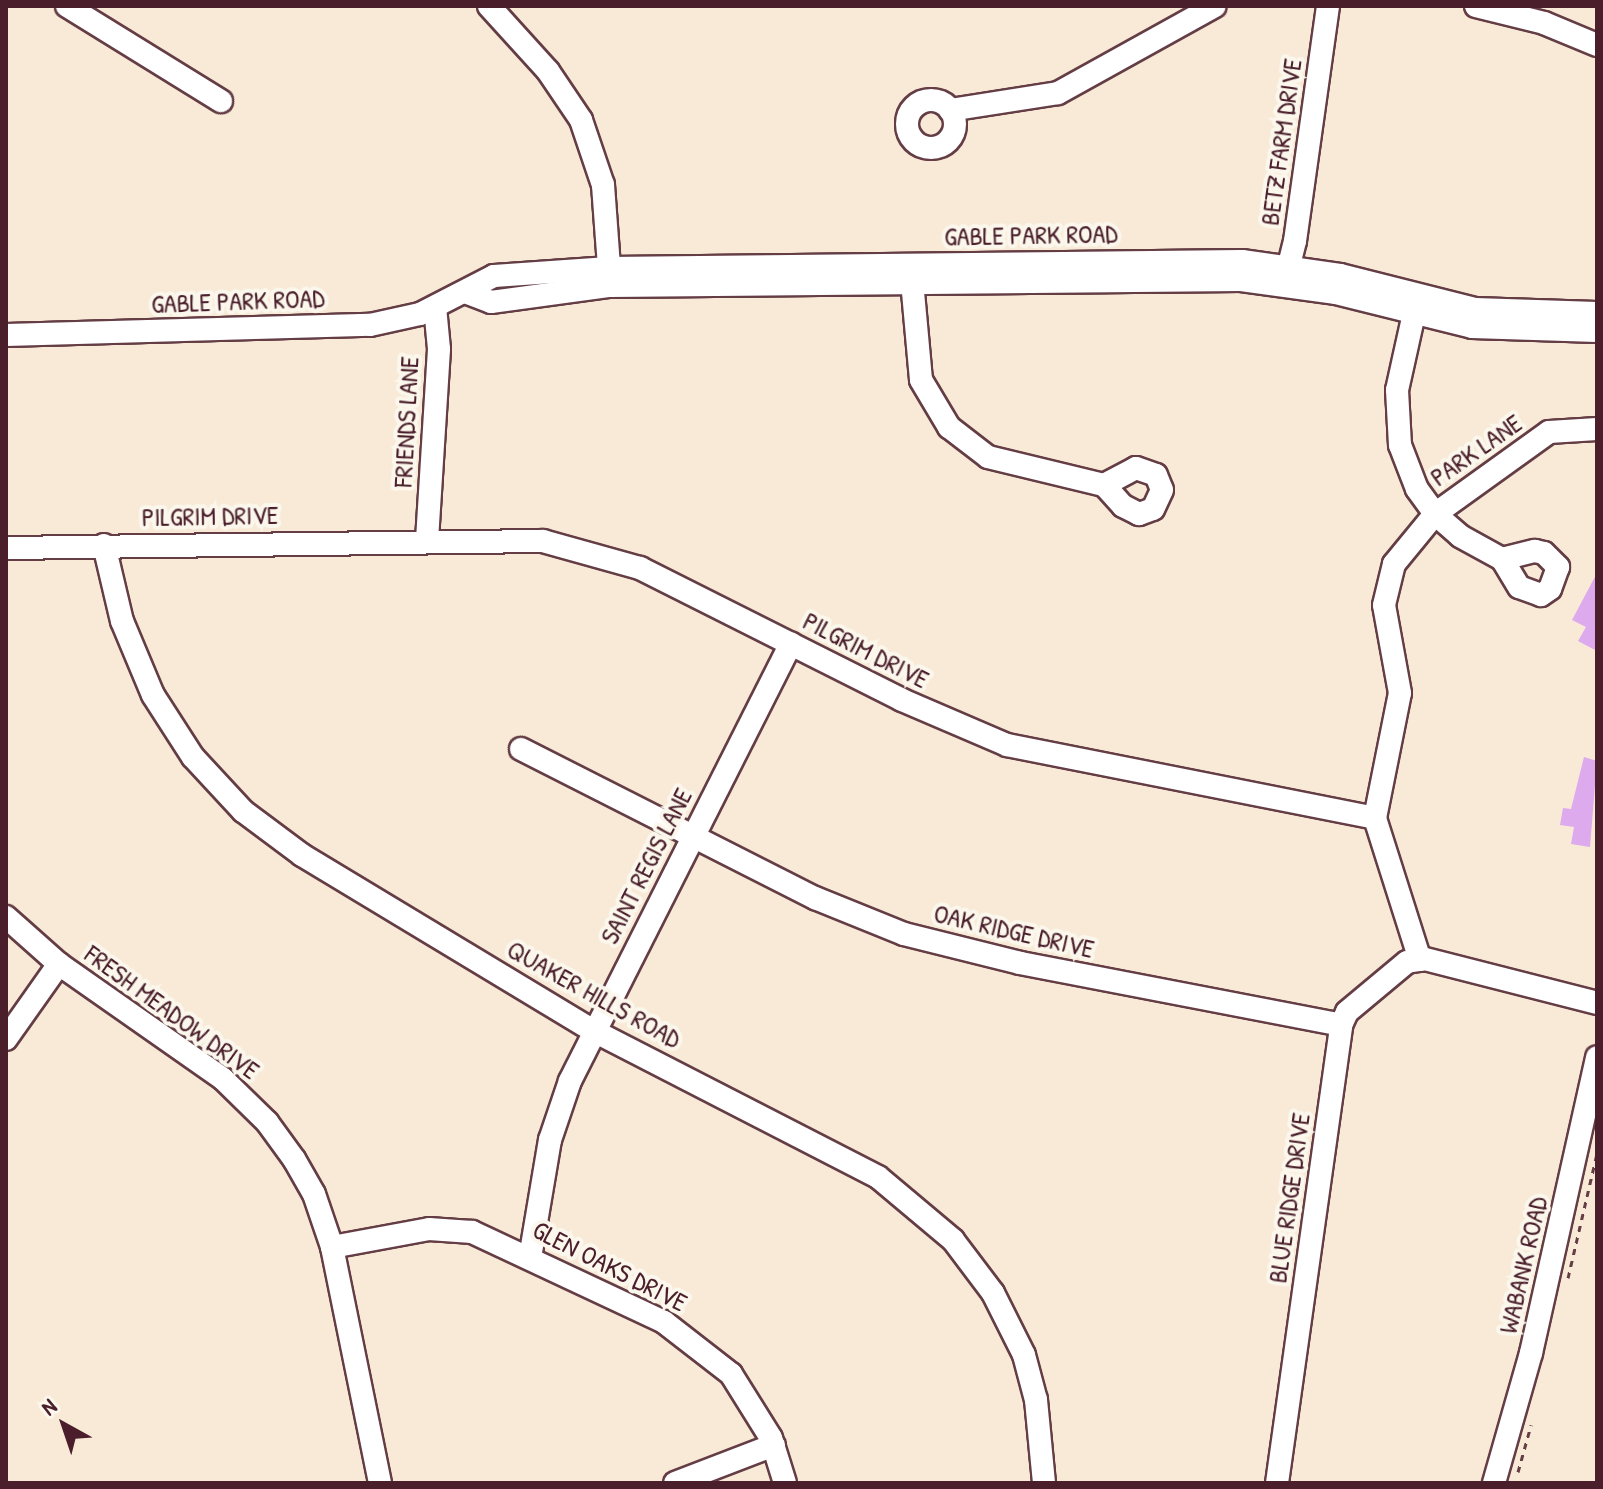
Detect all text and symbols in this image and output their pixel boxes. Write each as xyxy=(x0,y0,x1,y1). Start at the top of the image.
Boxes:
street label: BETZ FARM DRIVE xyxy=(1254,57,1308,227)
street label: GABLE PARK ROAD xyxy=(944,218,1118,252)
street label: GABLE PARK ROAD xyxy=(151,282,325,320)
street label: FRIENDS LANE xyxy=(387,356,425,488)
street label: PARK LANE xyxy=(1424,407,1528,493)
street label: PILGRIM DRIVE xyxy=(141,499,279,533)
street label: PILGRIM DRIVE xyxy=(798,605,934,695)
street label: SAINT REGIS LANE xyxy=(593,783,699,949)
street label: OAK RIDGE DRIVE xyxy=(931,897,1097,965)
street label: QUAKER HILLS ROAD xyxy=(502,933,686,1055)
street label: FRESH MEADOW DRIVE xyxy=(79,938,265,1086)
street label: BLUE RIDGE DRIVE xyxy=(1262,1111,1316,1285)
street label: WABANK ROAD xyxy=(1492,1194,1554,1336)
street label: GLEN OAKS DRIVE xyxy=(528,1214,692,1318)
north arrow xyxy=(24,1385,104,1465)
text: N xyxy=(34,1391,63,1422)

